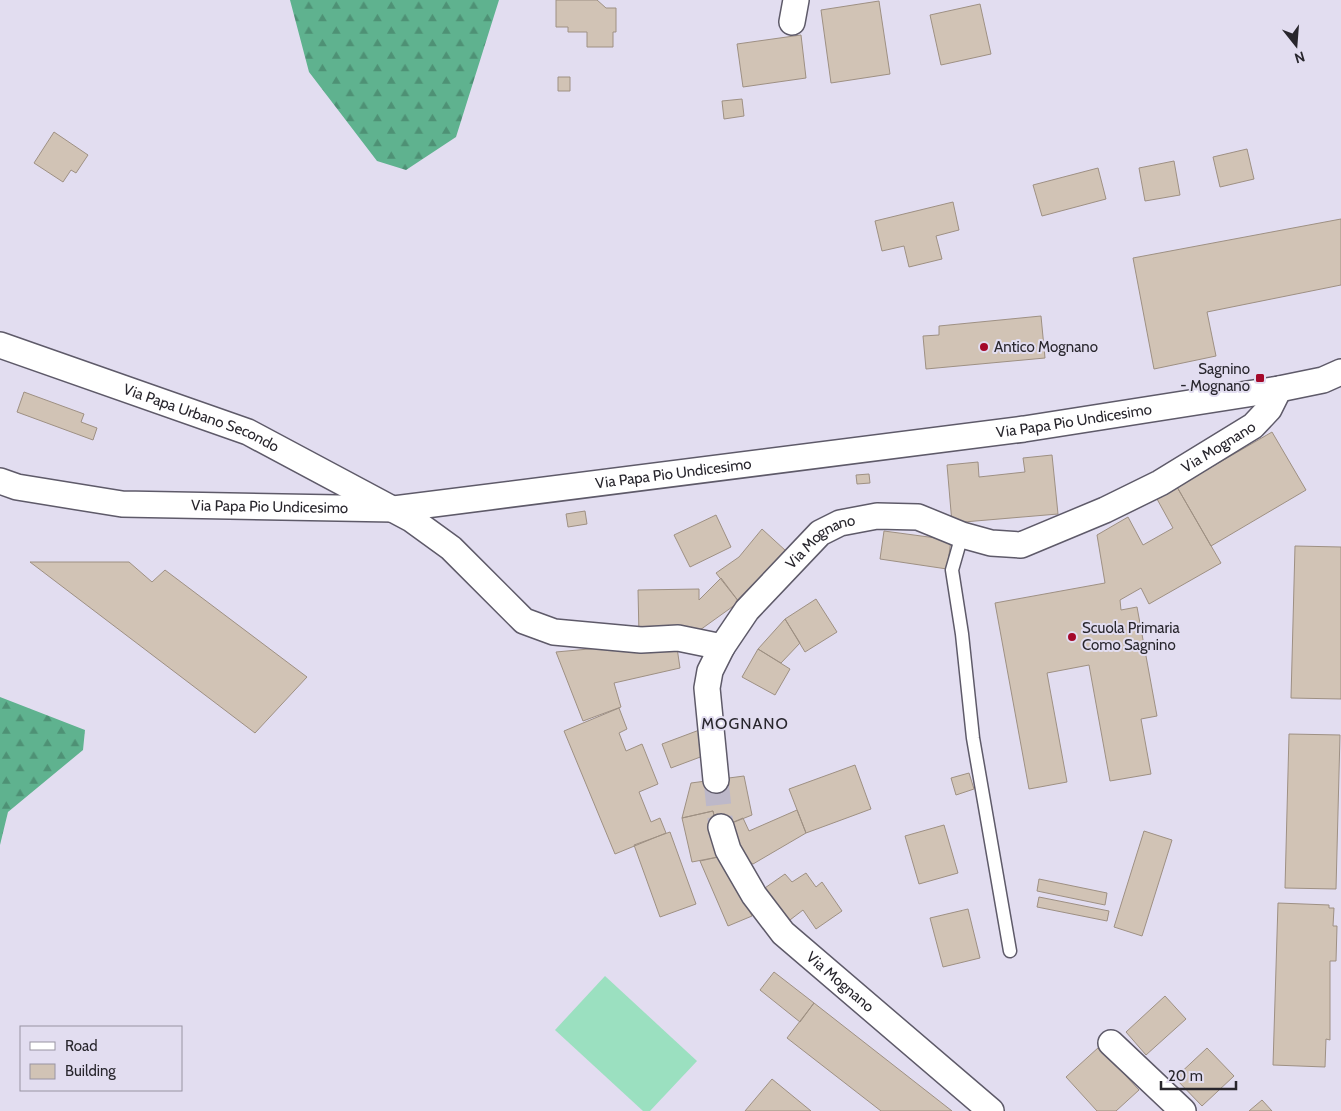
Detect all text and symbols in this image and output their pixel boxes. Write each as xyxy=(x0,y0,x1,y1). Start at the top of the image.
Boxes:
north arrow xyxy=(1271,20,1321,70)
text: N xyxy=(1292,47,1307,67)
place label: Antico Mognano xyxy=(994,338,1098,356)
marker: Antico Mognano xyxy=(978,341,990,353)
place label: Sagnino - Mognano xyxy=(1180,360,1250,395)
marker: Sagnino - Mognano xyxy=(1254,372,1266,384)
street label: Via Papa Urbano Secondo xyxy=(121,380,282,456)
street label: Via Papa Pio Undicesimo xyxy=(995,400,1153,441)
street label: Via Mognano xyxy=(1178,418,1259,477)
street label: Via Papa Pio Undicesimo xyxy=(594,455,752,492)
street label: Via Papa Pio Undicesimo xyxy=(191,496,348,517)
street label: Via Mognano xyxy=(782,511,857,573)
place label: Scuola Primaria Como Sagnino xyxy=(1082,619,1180,654)
marker: Scuola Primaria Como Sagnino xyxy=(1066,631,1078,643)
district label: MOGNANO xyxy=(701,714,789,733)
street label: Via Mognano xyxy=(803,948,878,1016)
legend xyxy=(20,1026,182,1091)
text: Road xyxy=(65,1037,98,1055)
scale bar xyxy=(1161,1058,1236,1090)
text: Building xyxy=(65,1062,116,1080)
text: 20 m xyxy=(1168,1067,1203,1085)

